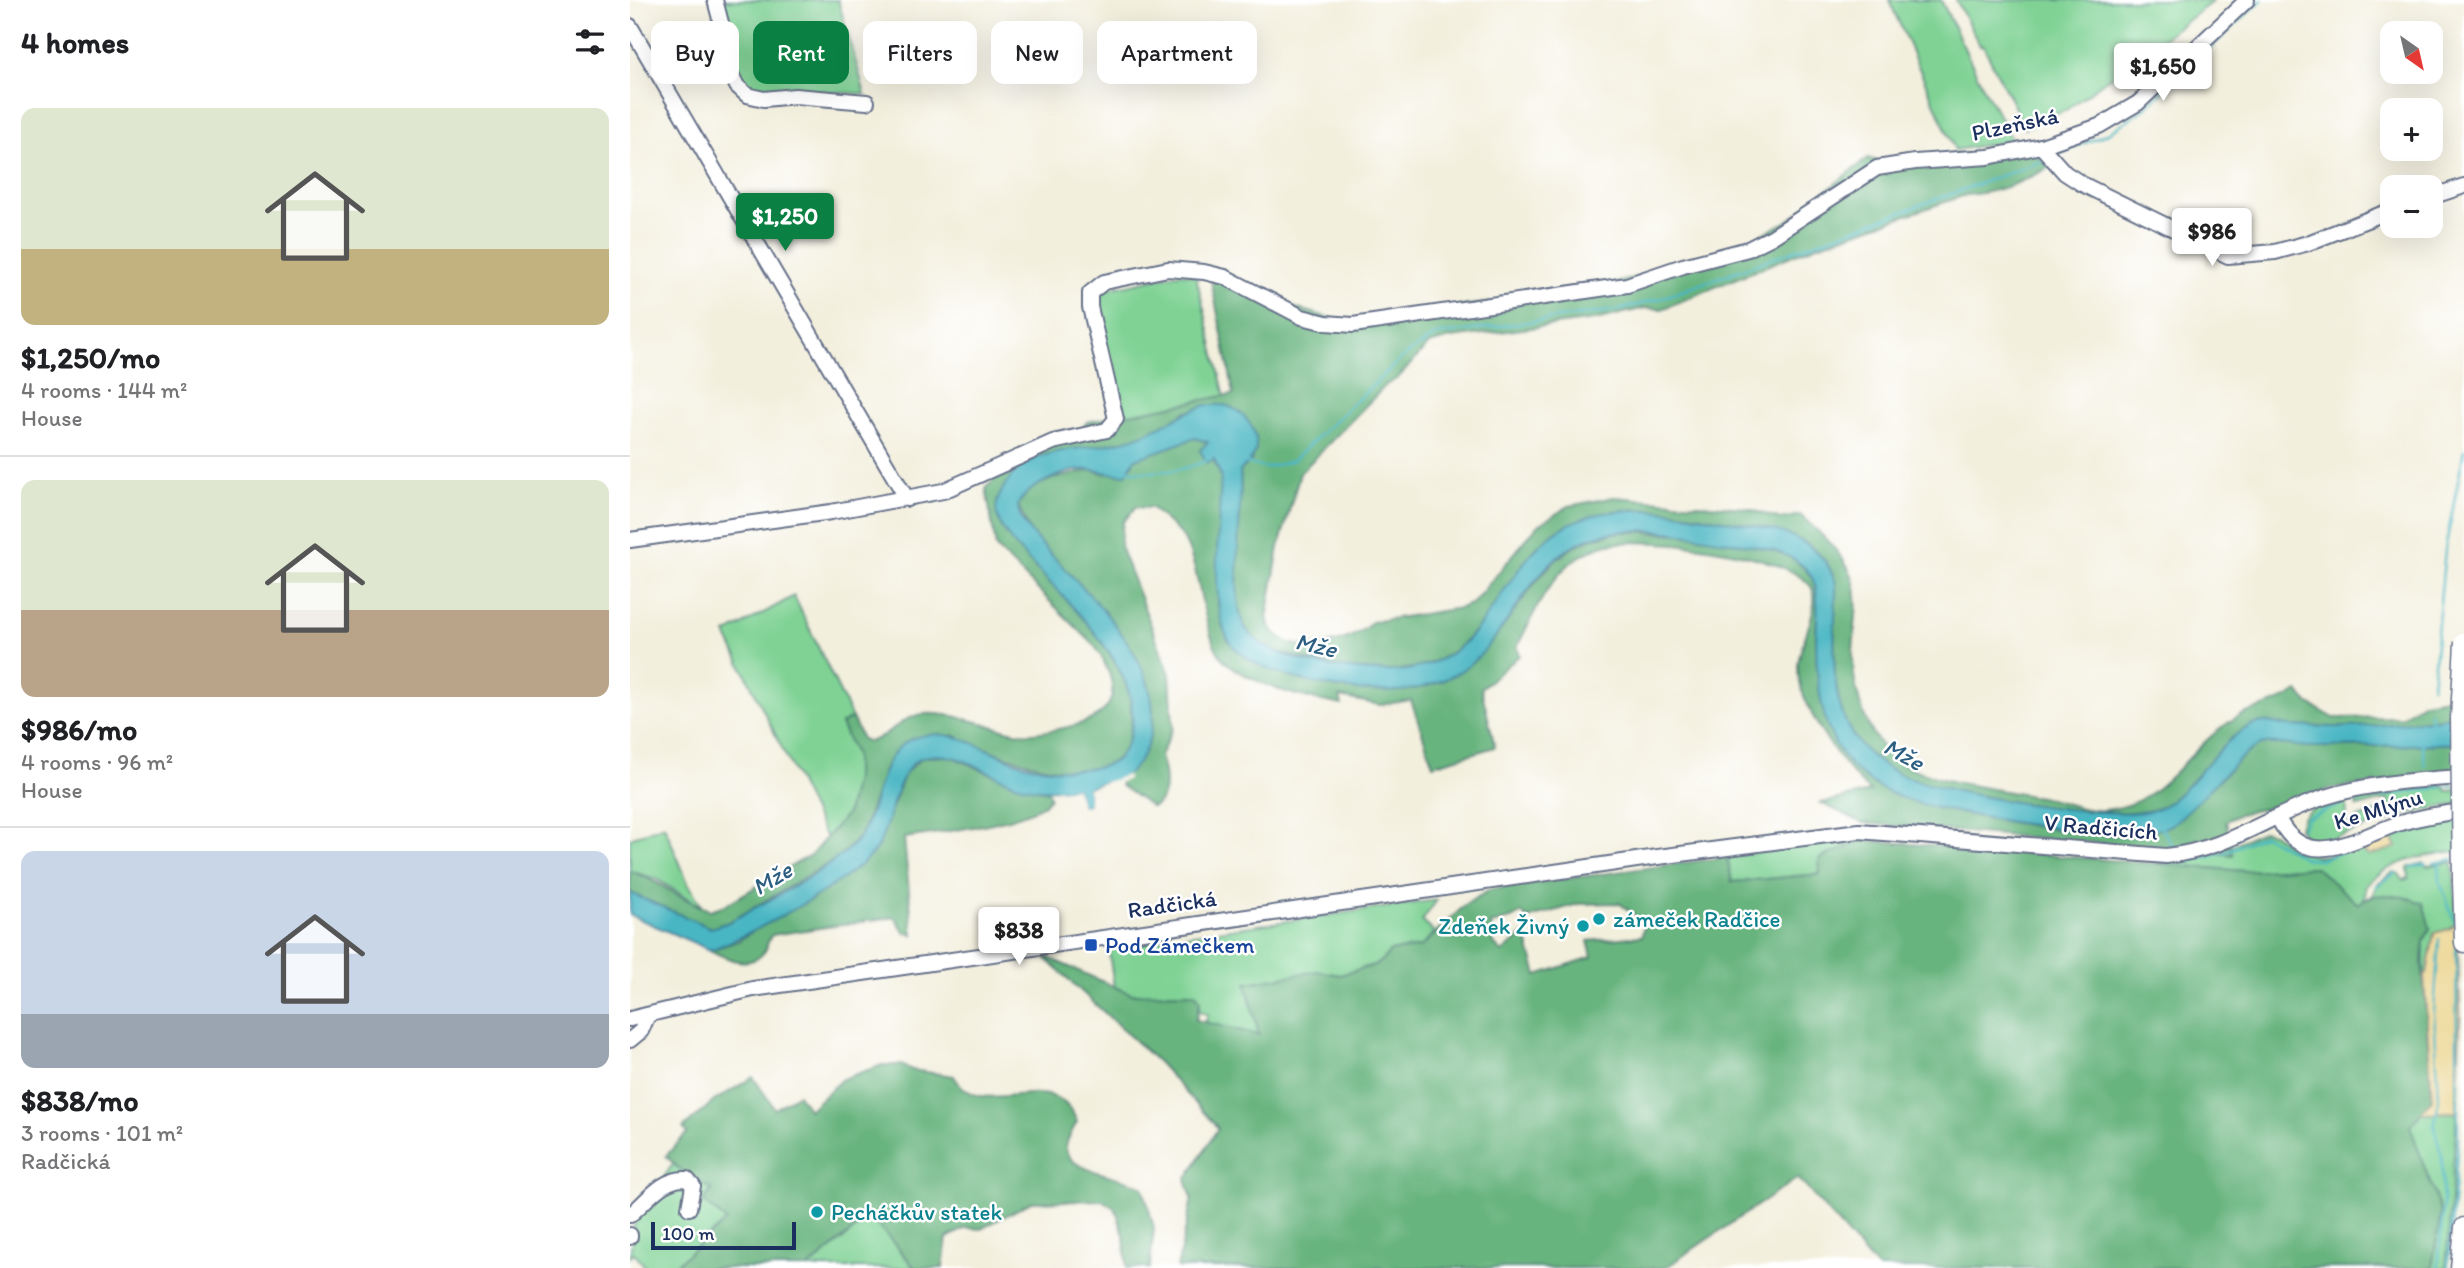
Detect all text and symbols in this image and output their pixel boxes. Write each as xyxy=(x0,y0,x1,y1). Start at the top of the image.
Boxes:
chip: Buy xyxy=(651,21,739,84)
chip: Rent xyxy=(753,21,849,84)
chip: Filters xyxy=(863,21,977,84)
chip: New xyxy=(991,21,1083,84)
chip: Apartment xyxy=(1097,21,1257,84)
north arrow xyxy=(2380,21,2443,84)
map controls xyxy=(2380,21,2443,238)
icon: filters xyxy=(571,23,609,61)
text: 4 homes xyxy=(21,24,129,61)
pin: $1,650 xyxy=(2106,43,2220,103)
text: $1,650 xyxy=(2130,52,2196,80)
button: + xyxy=(2380,98,2443,161)
street label: Plzeňská xyxy=(1969,101,2061,147)
icon: home xyxy=(252,153,378,279)
button: − xyxy=(2380,175,2443,238)
pin: $1,250 xyxy=(728,194,842,253)
text: $1,250 xyxy=(752,202,818,230)
pin: $986 xyxy=(2171,208,2253,268)
text: $986 xyxy=(2188,217,2236,245)
text: $1,250/mo xyxy=(21,339,160,376)
text: 4 rooms · 144 m² xyxy=(21,376,187,404)
text: House xyxy=(21,404,83,432)
icon: home xyxy=(252,525,378,651)
water label: Mže xyxy=(1293,626,1341,664)
text: $986/mo xyxy=(21,711,137,748)
water label: Mže xyxy=(1879,731,1931,777)
text: 4 rooms · 96 m² xyxy=(21,748,173,776)
text: House xyxy=(21,776,83,804)
street label: Ke Mlýnu xyxy=(2330,782,2426,836)
street label: V Radčicích xyxy=(2043,808,2160,846)
water label: Mže xyxy=(747,854,799,901)
street label: Radčická xyxy=(1126,884,1218,924)
icon: home xyxy=(252,896,378,1022)
place label: zámeček Radčice xyxy=(1613,905,1781,933)
pin: $838 xyxy=(978,908,1060,967)
marker: zámeček Radčice xyxy=(1591,911,1607,927)
place label: Zdeňek Živný xyxy=(1438,912,1569,940)
text: $838 xyxy=(994,916,1044,944)
marker: Zdeňek Živný xyxy=(1575,918,1591,934)
place label: Pod Zámečkem xyxy=(1105,931,1255,959)
marker: Pod Zámečkem xyxy=(1083,937,1099,953)
text: $838/mo xyxy=(21,1082,139,1119)
text: 3 rooms · 101 m² xyxy=(21,1119,183,1147)
text: Radčická xyxy=(21,1147,111,1175)
place label: Pecháčkův statek xyxy=(831,1198,1002,1226)
marker: Pecháčkův statek xyxy=(809,1204,825,1220)
scale bar xyxy=(651,1219,796,1251)
text: 100 m xyxy=(662,1222,714,1245)

